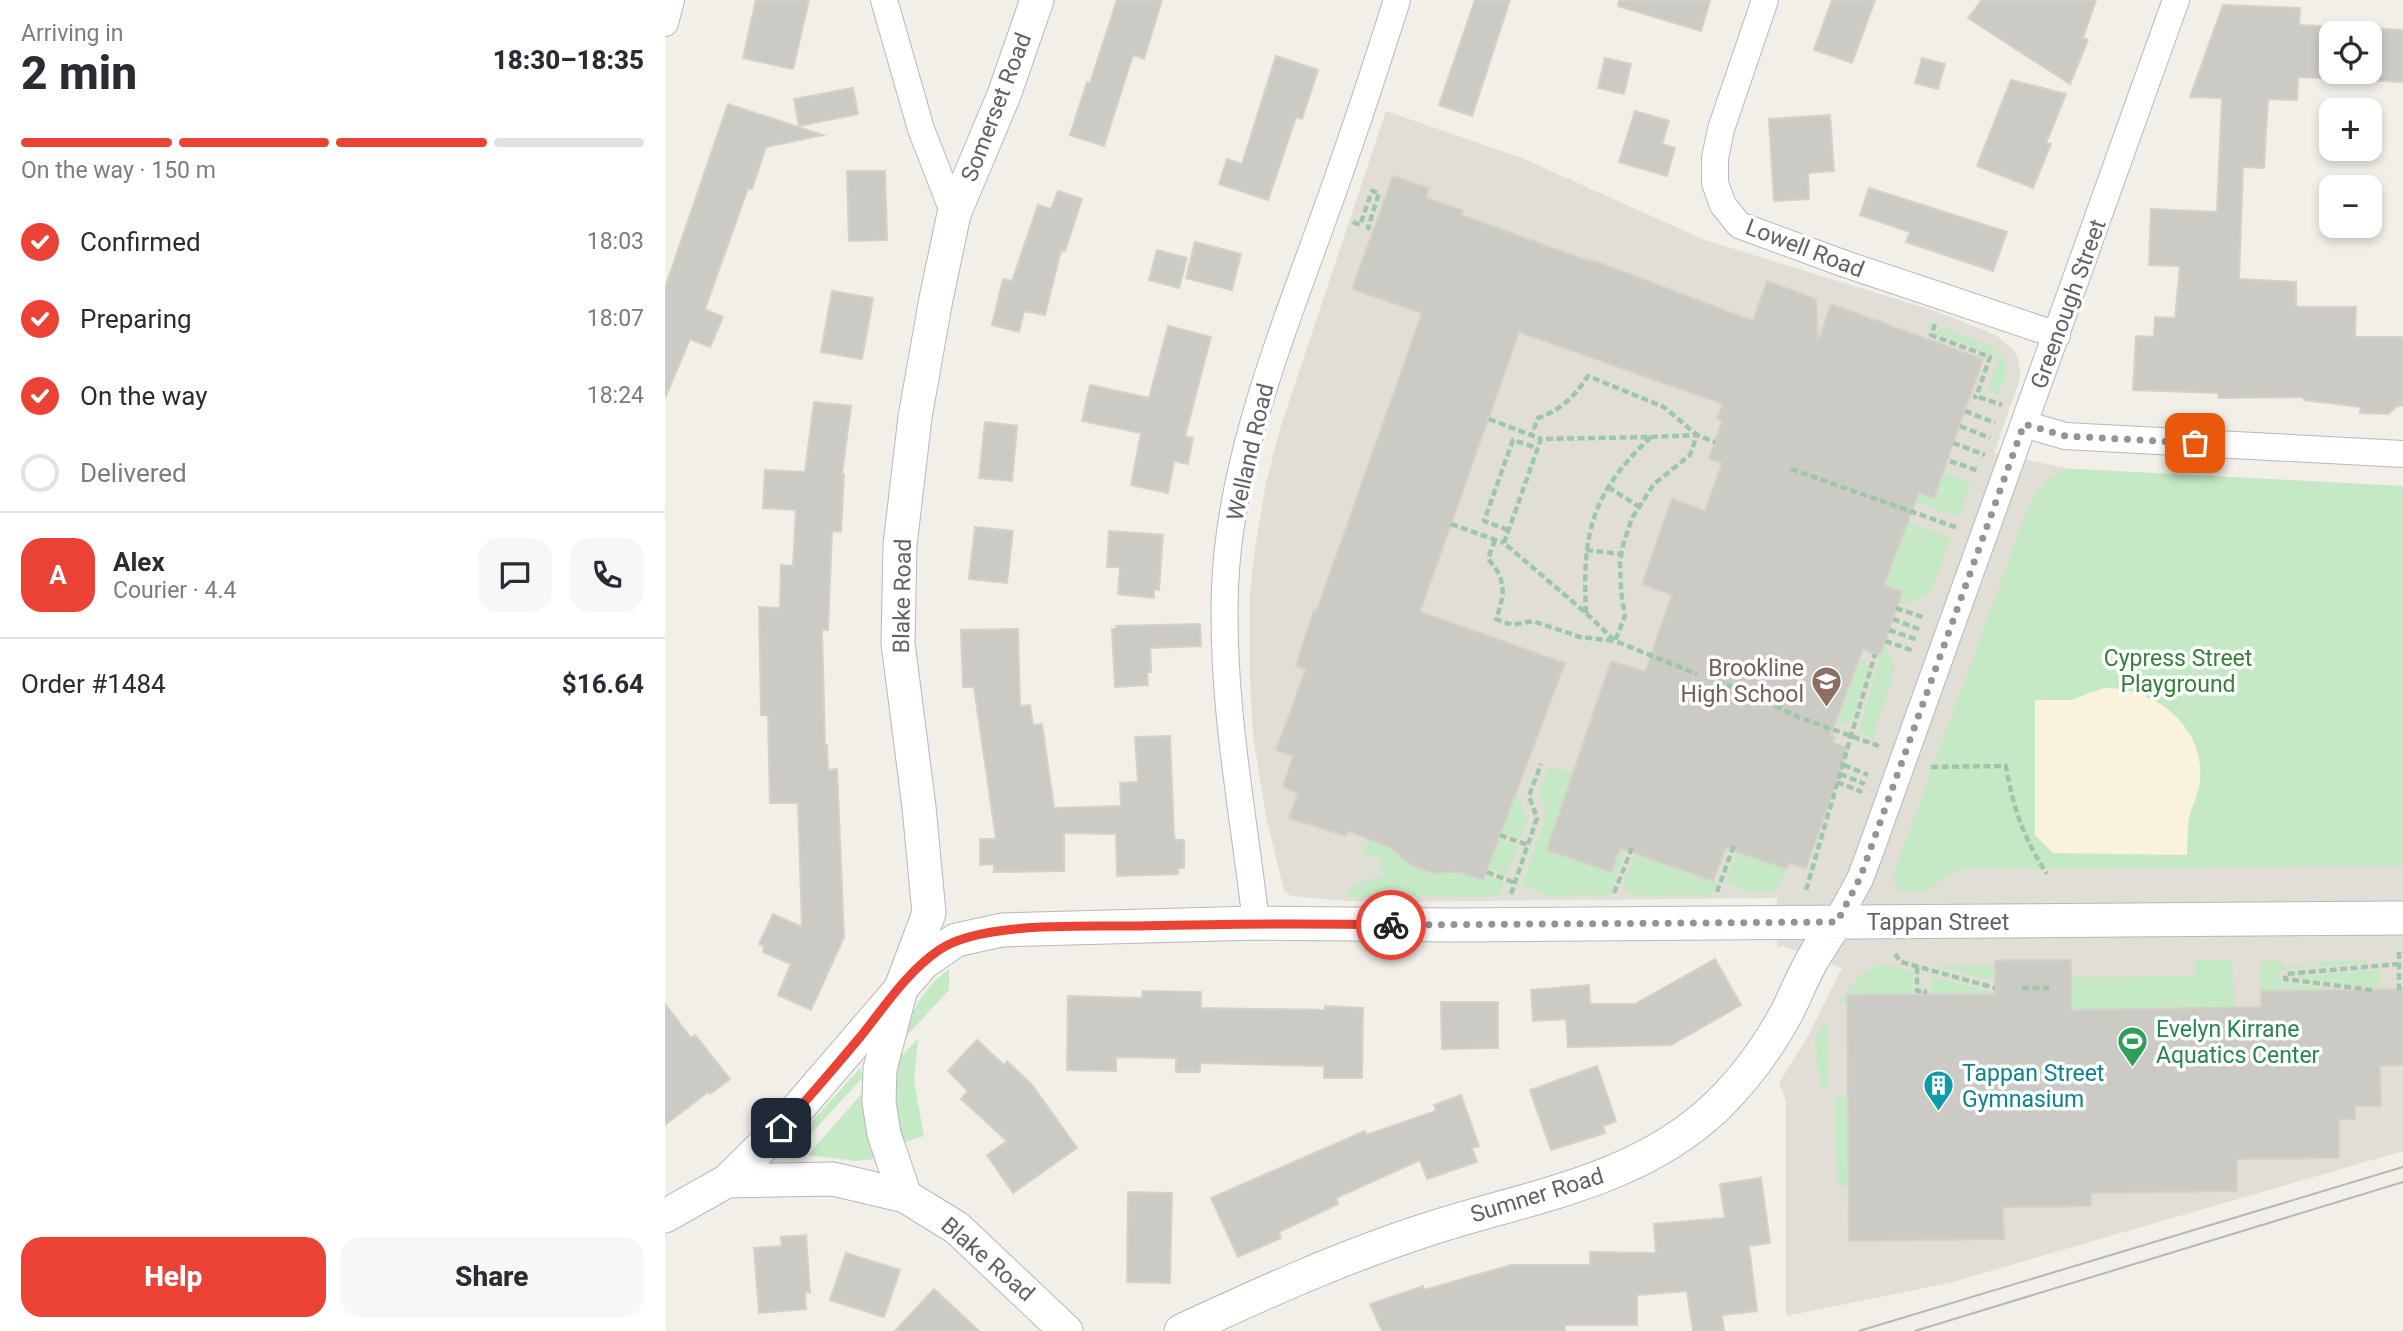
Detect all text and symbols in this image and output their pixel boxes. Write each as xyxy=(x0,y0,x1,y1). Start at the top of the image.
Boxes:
text: Arriving in xyxy=(21,20,124,47)
map controls xyxy=(2319,21,2382,238)
button: locate xyxy=(2319,21,2382,84)
street label: Somerset Road xyxy=(956,29,1037,185)
text: 18:30–18:35 xyxy=(493,45,644,75)
text: 2 min xyxy=(21,46,137,100)
button: + xyxy=(2319,98,2382,161)
text: On the way · 150 m xyxy=(21,157,216,184)
button: − xyxy=(2319,175,2382,238)
street label: Lowell Road xyxy=(1742,214,1868,283)
street label: Greenough Street xyxy=(2025,216,2112,392)
icon: check xyxy=(21,223,59,261)
text: Confirmed xyxy=(80,227,201,257)
text: 18:03 xyxy=(587,228,644,255)
icon: check xyxy=(21,300,59,338)
text: Preparing xyxy=(80,304,192,334)
text: 18:07 xyxy=(587,305,644,332)
icon: check xyxy=(21,377,59,415)
text: On the way xyxy=(80,381,208,411)
street label: Welland Road xyxy=(1222,381,1279,523)
text: 18:24 xyxy=(587,382,644,409)
pin xyxy=(2165,413,2225,473)
icon: bag xyxy=(2176,424,2214,462)
text: Delivered xyxy=(80,458,187,488)
button: chat xyxy=(478,538,552,612)
button: phone xyxy=(570,538,644,612)
street label: Blake Road xyxy=(888,539,917,654)
text: Alex xyxy=(113,547,165,577)
text: A xyxy=(49,560,67,590)
text: Courier · 4.4 xyxy=(113,577,236,604)
park label: Cypress Street Playground xyxy=(2104,645,2252,698)
place label: Brookline High School xyxy=(1681,655,1804,708)
school or university icon: Brookline High School xyxy=(1810,664,1844,708)
text: Order #1484 xyxy=(21,669,166,699)
text: $16.64 xyxy=(562,669,644,699)
courier xyxy=(1356,890,1426,960)
icon: bike xyxy=(1372,906,1410,944)
street label: Tappan Street xyxy=(1867,909,2009,936)
place label: Evelyn Kirrane Aquatics Center xyxy=(2156,1016,2320,1069)
sports icon: Evelyn Kirrane Aquatics Center xyxy=(2116,1025,2150,1069)
place label: Tappan Street Gymnasium xyxy=(1962,1060,2104,1113)
building icon: Tappan Street Gymnasium xyxy=(1922,1069,1956,1113)
pin xyxy=(751,1098,811,1158)
icon: home xyxy=(762,1109,800,1147)
street label: Sumner Road xyxy=(1467,1162,1607,1229)
street label: Blake Road xyxy=(936,1212,1040,1307)
button: Help xyxy=(21,1237,326,1317)
button: Share xyxy=(340,1237,644,1317)

